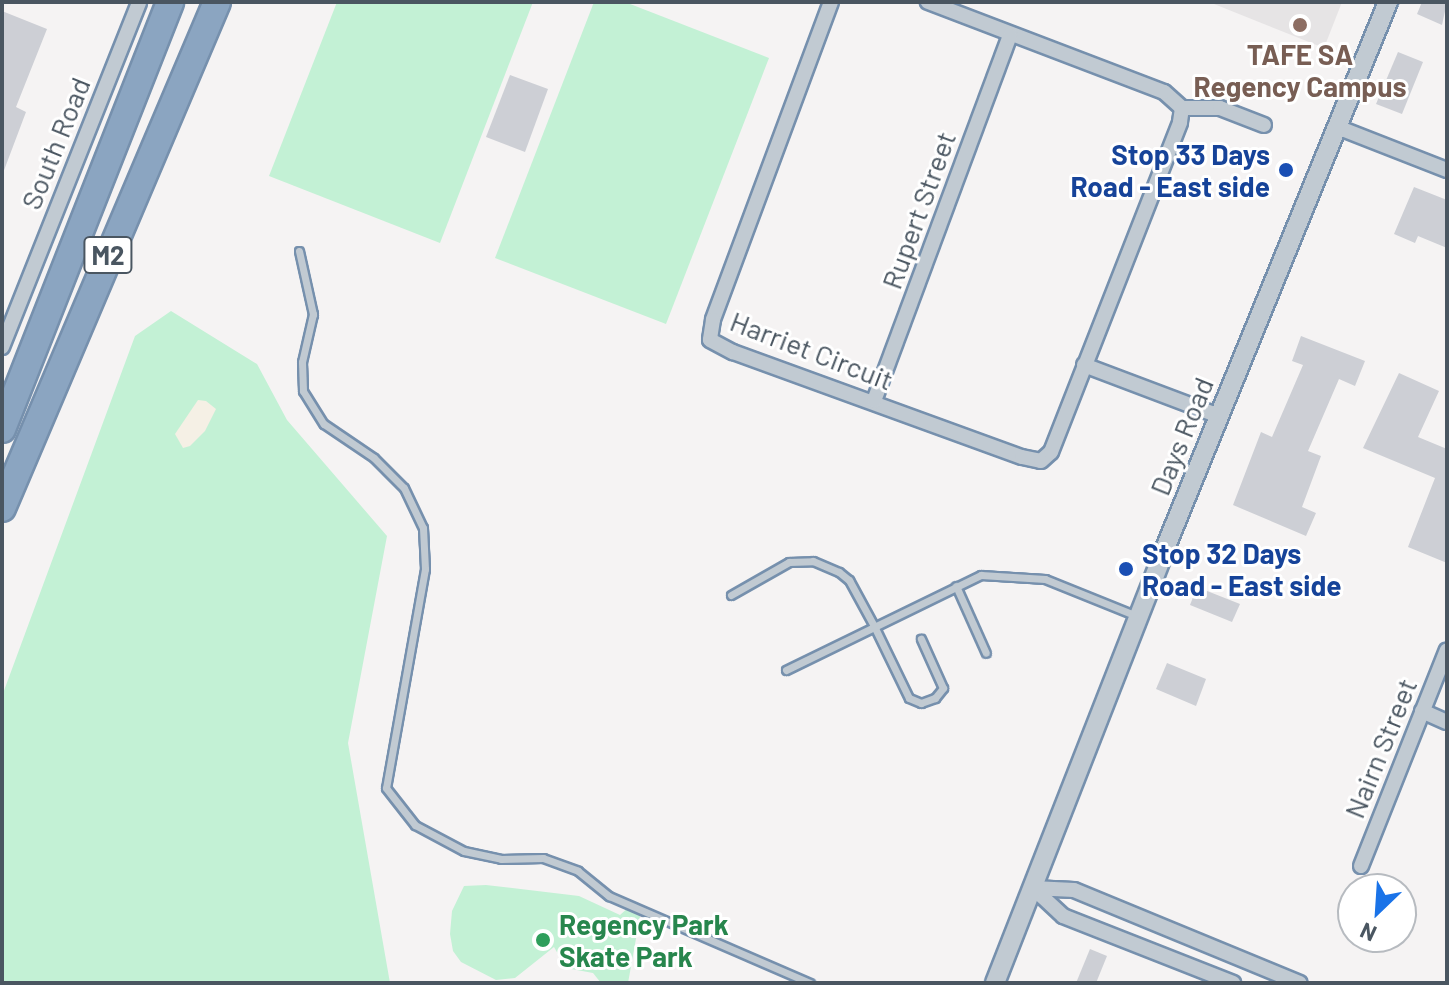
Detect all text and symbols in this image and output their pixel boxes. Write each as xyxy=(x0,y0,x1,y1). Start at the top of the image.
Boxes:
marker: TAFE SA Regency Campus xyxy=(1291,16,1309,34)
place label: TAFE SA Regency Campus xyxy=(1193,37,1407,103)
street label: South Road xyxy=(13,72,97,214)
street label: Rupert Street xyxy=(874,127,962,293)
place label: Stop 33 Days Road - East side xyxy=(1070,137,1270,203)
marker: Stop 33 Days Road - East side xyxy=(1277,161,1295,179)
road number: M2 xyxy=(82,233,134,277)
street label: Harriet Circuit xyxy=(726,304,898,396)
street label: Days Road xyxy=(1142,372,1220,500)
place label: Stop 32 Days Road - East side xyxy=(1142,536,1342,602)
marker: Stop 32 Days Road - East side xyxy=(1117,560,1135,578)
street label: Nairn Street xyxy=(1337,673,1423,823)
north arrow xyxy=(1337,873,1417,953)
place label: Regency Park Skate Park xyxy=(559,907,729,973)
text: N xyxy=(1356,918,1380,948)
marker: Regency Park Skate Park xyxy=(534,931,552,949)

